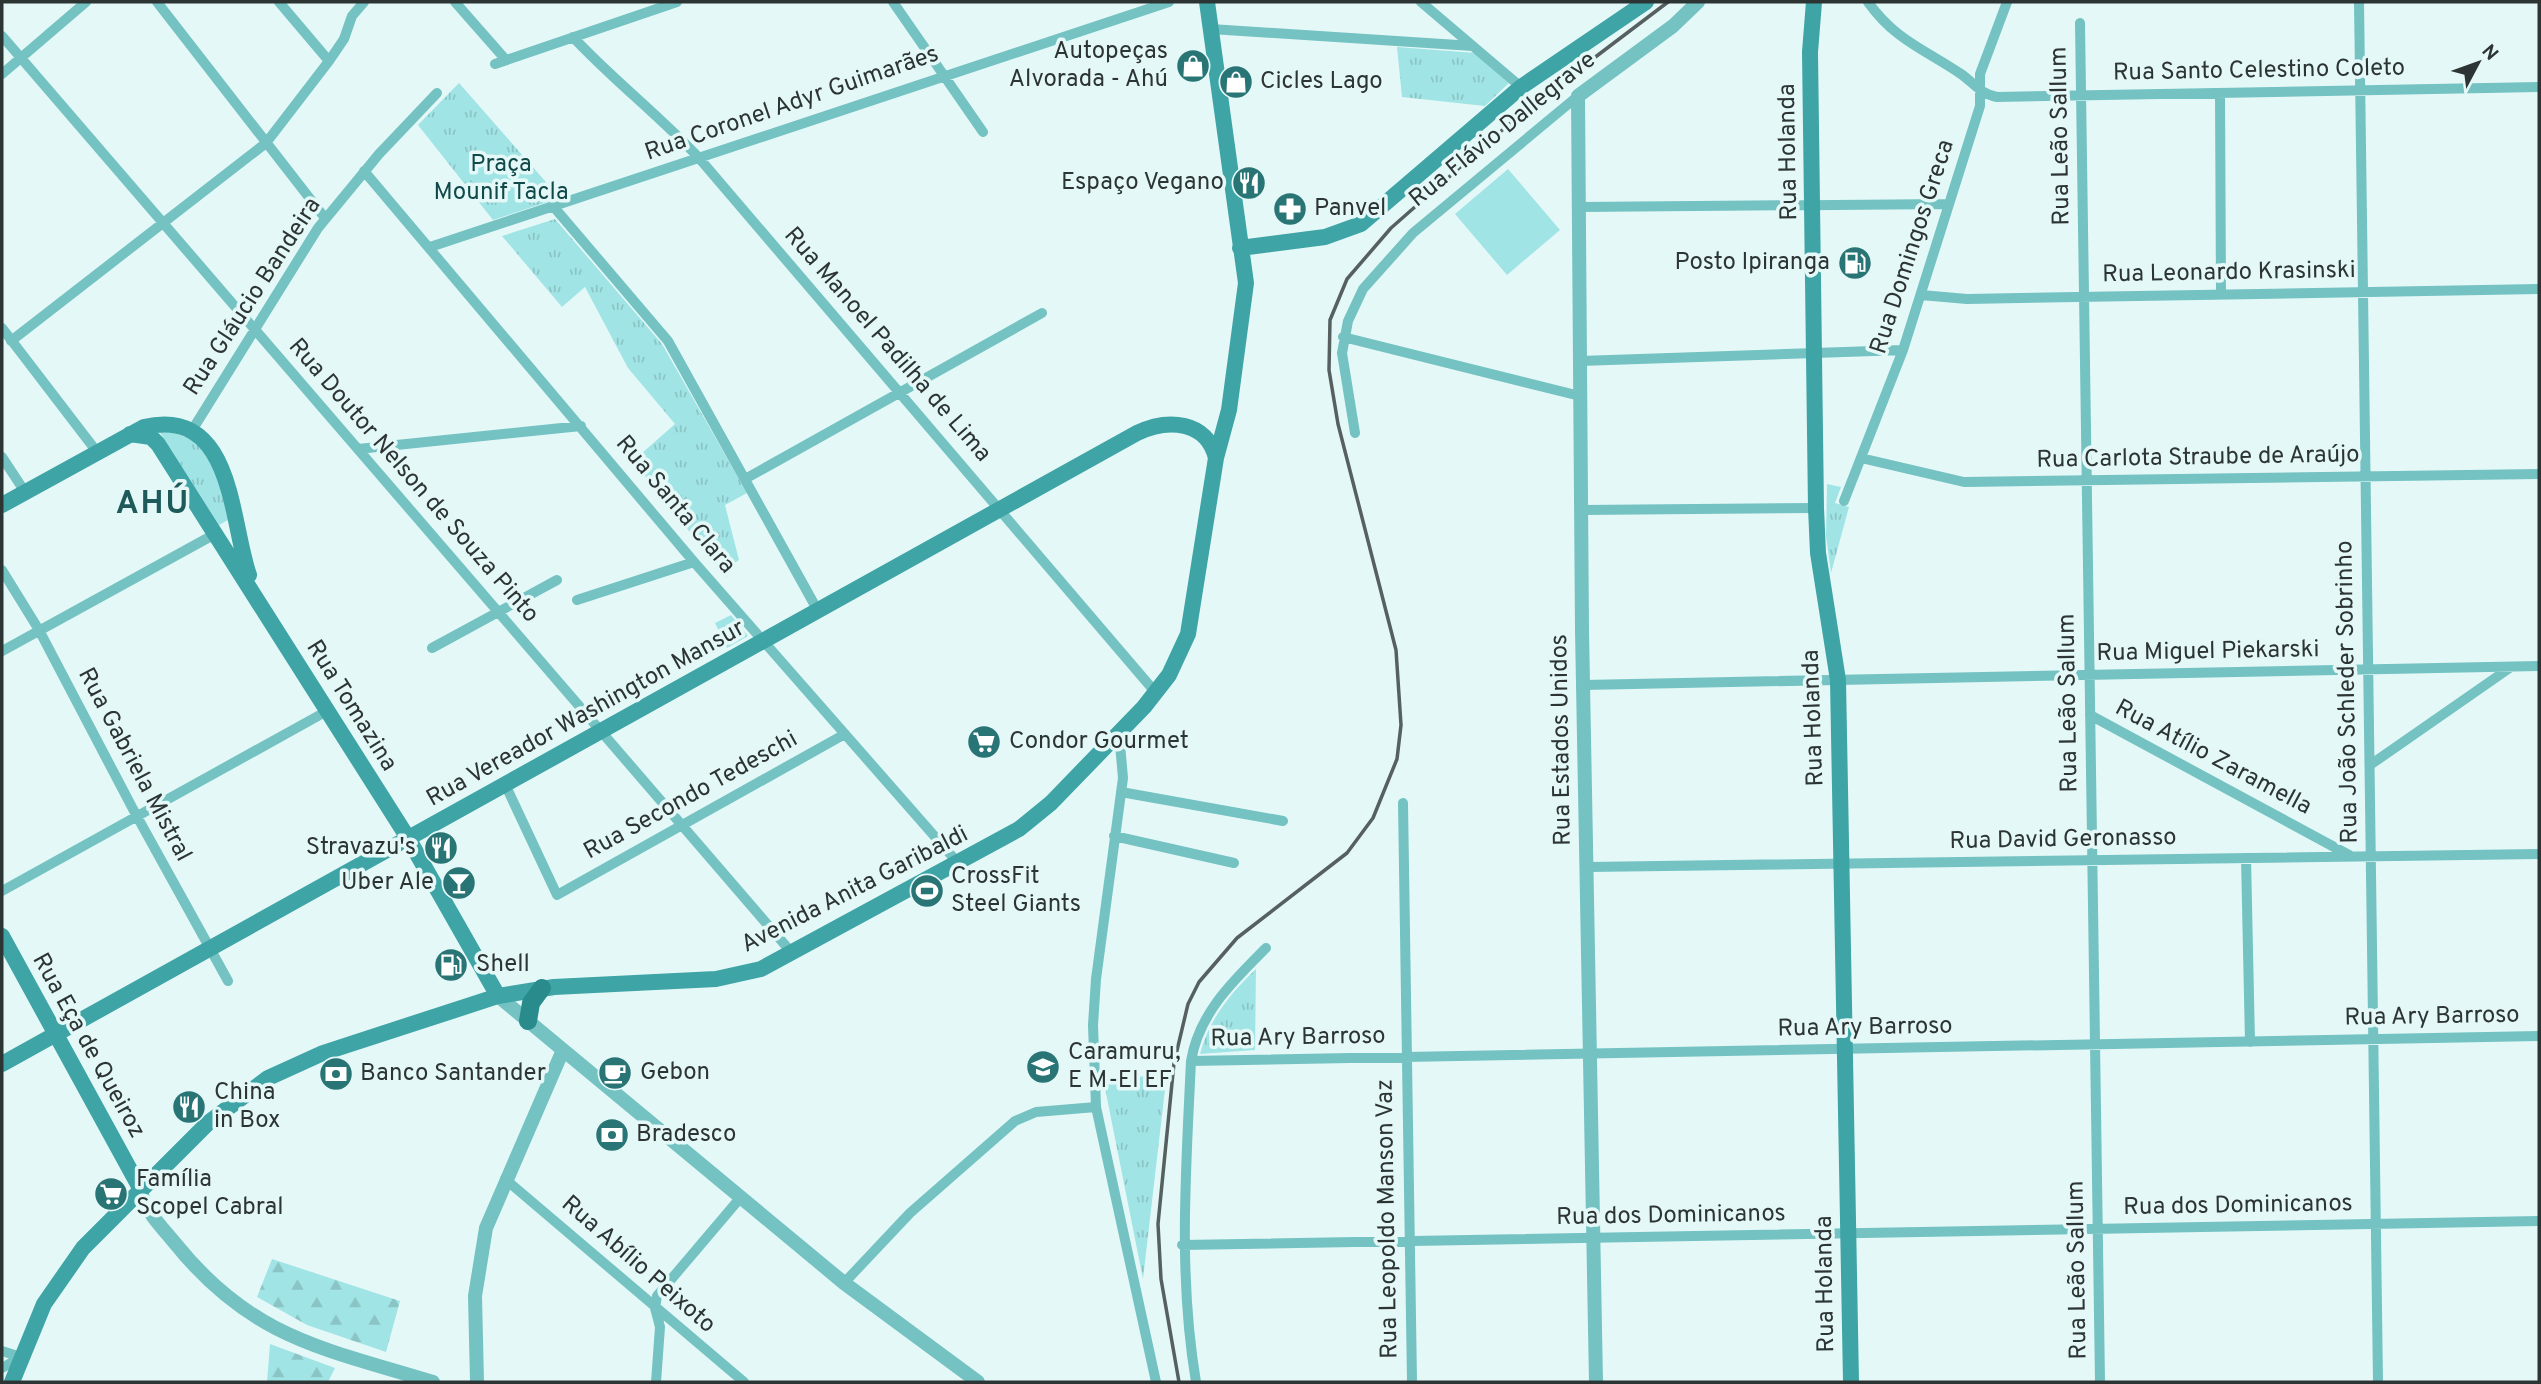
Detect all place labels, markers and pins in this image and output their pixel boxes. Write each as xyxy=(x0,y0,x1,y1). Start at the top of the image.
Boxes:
place label: Autopeças Alvorada - Ahú xyxy=(1009,37,1168,95)
shop icon: Autopeças Alvorada - Ahú xyxy=(1174,47,1212,85)
shop icon: Cicles Lago xyxy=(1217,63,1255,101)
place label: Cicles Lago xyxy=(1260,67,1383,97)
restaurant icon: Espaço Vegano xyxy=(1230,164,1268,202)
place label: Espaço Vegano xyxy=(1061,168,1224,198)
pharmacy icon: Panvel xyxy=(1271,190,1309,228)
place label: Panvel xyxy=(1314,194,1386,224)
fuel station icon: Posto Ipiranga xyxy=(1836,244,1874,282)
place label: Posto Ipiranga xyxy=(1674,248,1830,278)
supermarket icon: Condor Gourmet xyxy=(965,723,1003,761)
place label: Condor Gourmet xyxy=(1009,727,1189,757)
restaurant icon: Stravazu's xyxy=(422,829,460,867)
place label: Stravazu's xyxy=(306,833,416,863)
place label: CrossFit Steel Giants xyxy=(951,862,1081,920)
bar icon: Uber Ale xyxy=(440,864,478,902)
place label: Uber Ale xyxy=(341,868,434,898)
sports icon: CrossFit Steel Giants xyxy=(908,872,946,910)
fuel station icon: Shell xyxy=(432,946,470,984)
place label: Shell xyxy=(476,950,530,980)
place label: Caramuru, E M-EI EF xyxy=(1068,1038,1181,1096)
school or university icon: Caramuru, E M-EI EF xyxy=(1024,1048,1062,1086)
cafe icon: Gebon xyxy=(596,1054,634,1092)
bank icon: Banco Santander xyxy=(317,1055,355,1093)
place label: Gebon xyxy=(640,1058,710,1088)
place label: Banco Santander xyxy=(360,1059,546,1089)
place label: China in Box xyxy=(214,1078,281,1136)
restaurant icon: China in Box xyxy=(170,1088,208,1126)
bank icon: Bradesco xyxy=(593,1116,631,1154)
place label: Bradesco xyxy=(636,1120,736,1150)
place label: Família Scopel Cabral xyxy=(136,1165,283,1223)
supermarket icon: Família Scopel Cabral xyxy=(92,1175,130,1213)

